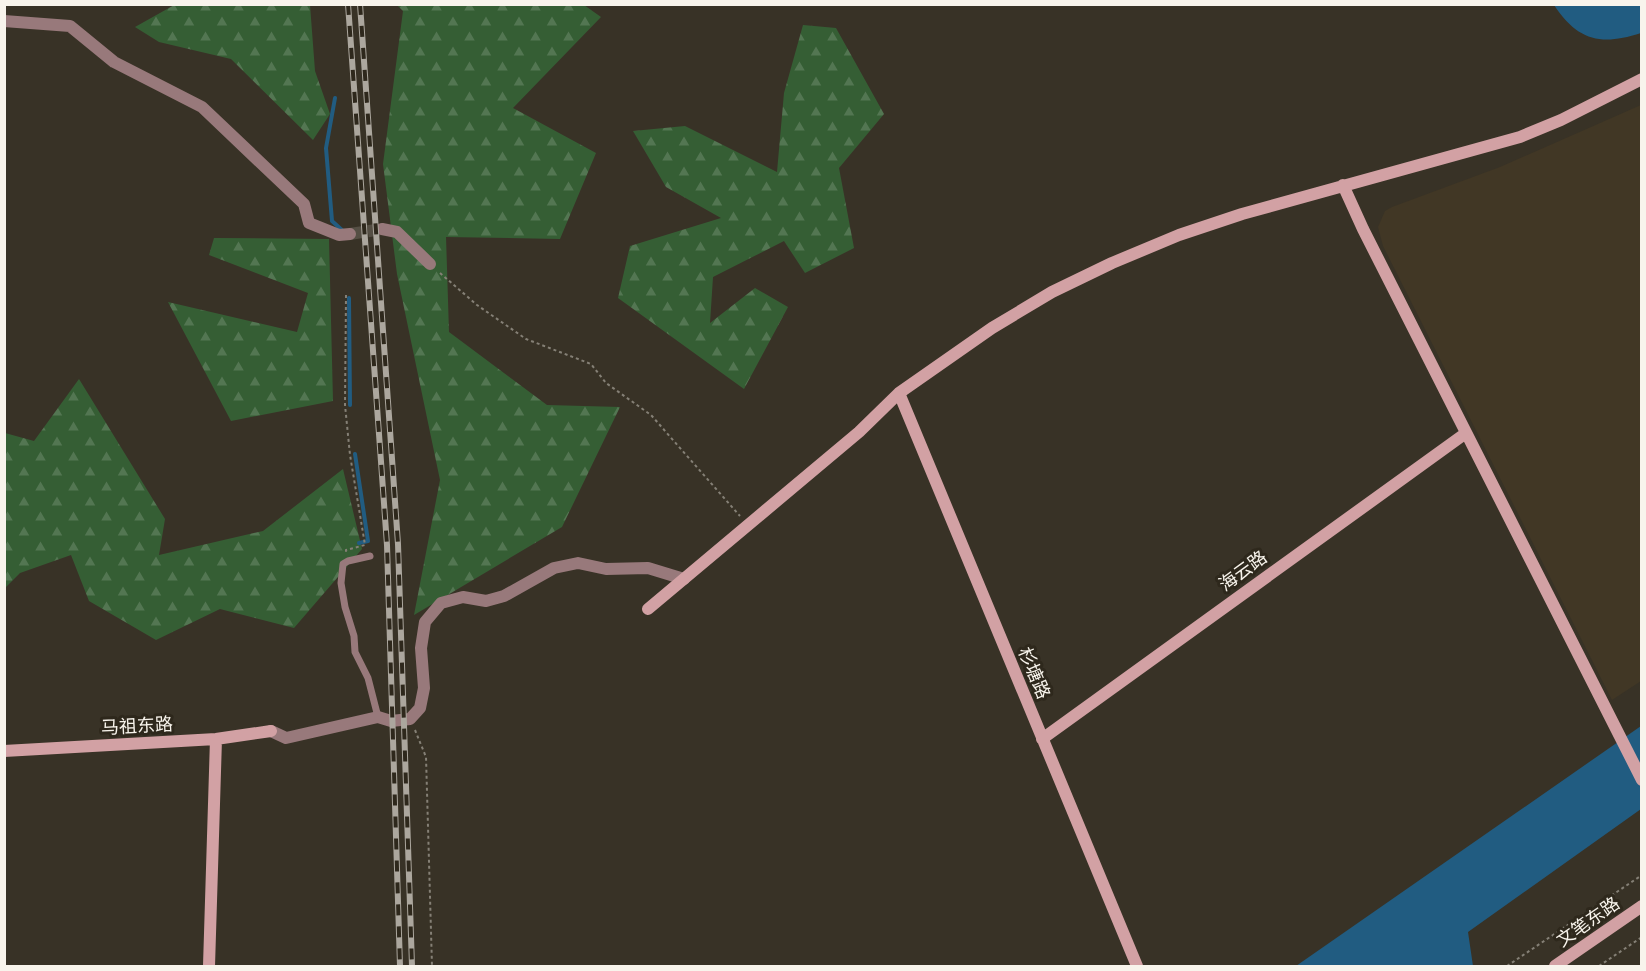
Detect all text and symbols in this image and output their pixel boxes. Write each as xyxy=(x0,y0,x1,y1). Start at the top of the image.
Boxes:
street label: 海云路 xyxy=(1215,547,1272,597)
street label: 杉塘路 xyxy=(1011,644,1054,703)
street label: 马祖东路 xyxy=(101,714,174,741)
street label: 文笔东路 xyxy=(1553,893,1625,953)

